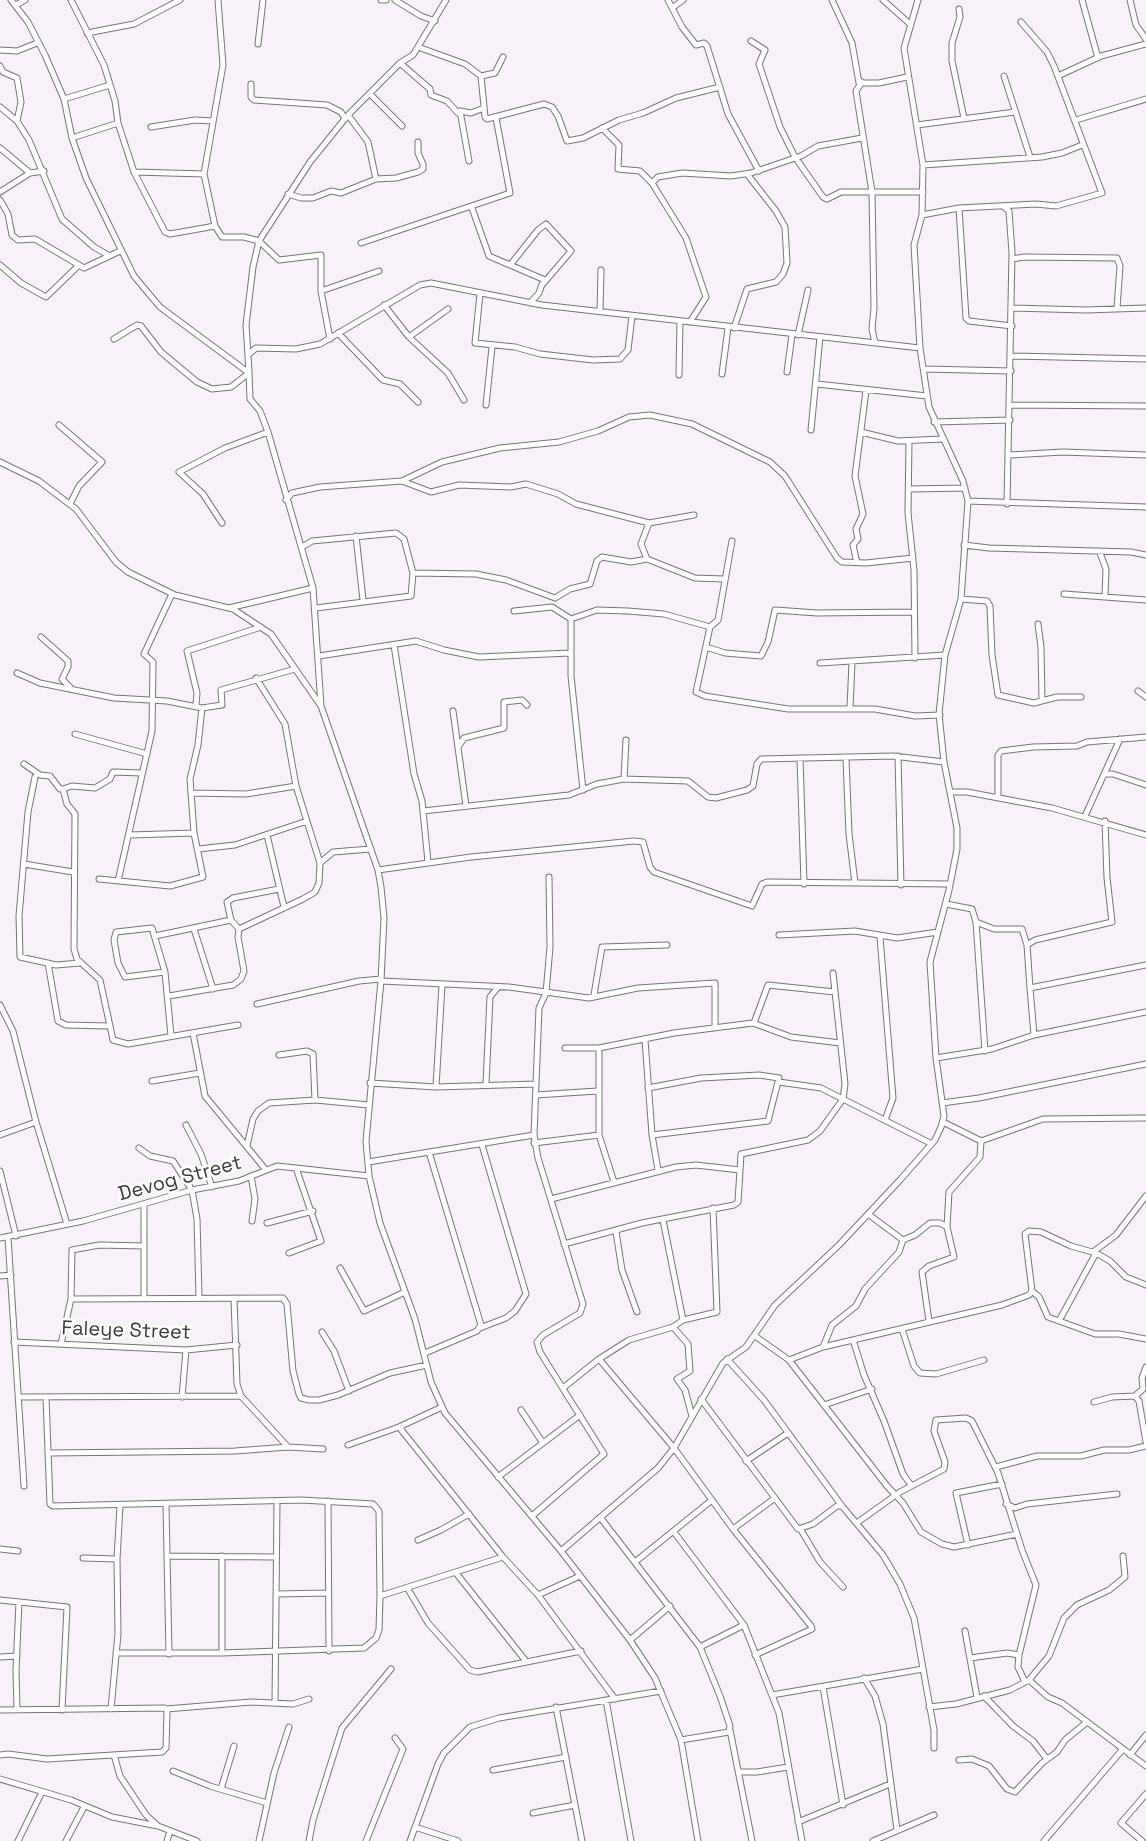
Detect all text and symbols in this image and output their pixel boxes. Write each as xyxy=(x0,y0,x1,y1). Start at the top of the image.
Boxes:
street label: Devog Street xyxy=(116,1151,244,1207)
street label: Faleye Street xyxy=(61,1317,191,1345)

